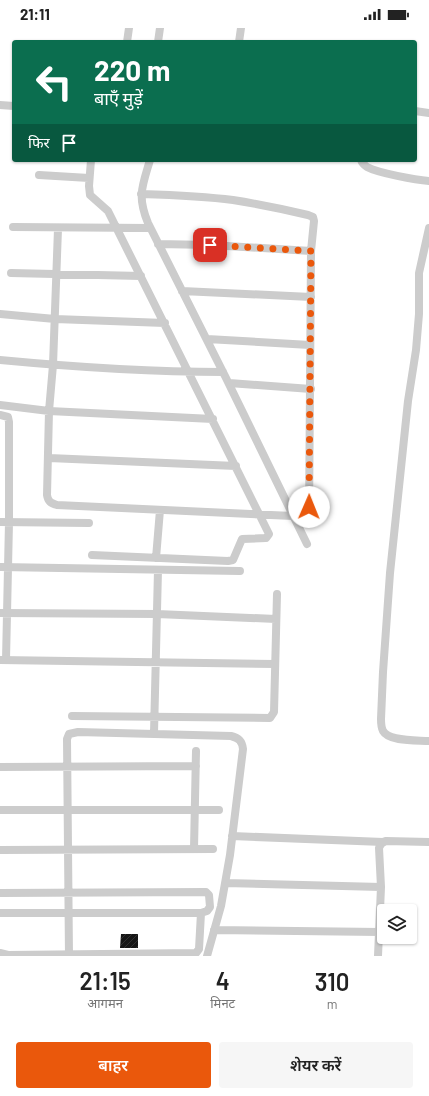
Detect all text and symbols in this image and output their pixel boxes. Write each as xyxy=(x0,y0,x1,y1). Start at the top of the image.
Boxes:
text: 21:11 xyxy=(20,5,50,23)
text: 220 m xyxy=(94,53,170,87)
icon: left xyxy=(28,56,80,108)
text: बाएँ मुड़ें xyxy=(94,87,143,109)
icon: arrive xyxy=(58,132,80,154)
text: फिर xyxy=(28,133,50,151)
pin xyxy=(193,228,227,262)
icon: arrive xyxy=(199,234,221,256)
position arrow xyxy=(288,486,330,528)
map controls xyxy=(377,904,417,944)
button: layers xyxy=(377,904,417,944)
text: 21:15 xyxy=(80,966,131,995)
text: 4 xyxy=(216,966,230,995)
text: 310 xyxy=(315,967,349,996)
text: आगमन xyxy=(87,995,123,1011)
text: मिनट xyxy=(210,995,235,1011)
text: m xyxy=(327,996,337,1012)
button: बाहर xyxy=(16,1042,211,1088)
button: शेयर करें xyxy=(219,1042,413,1088)

